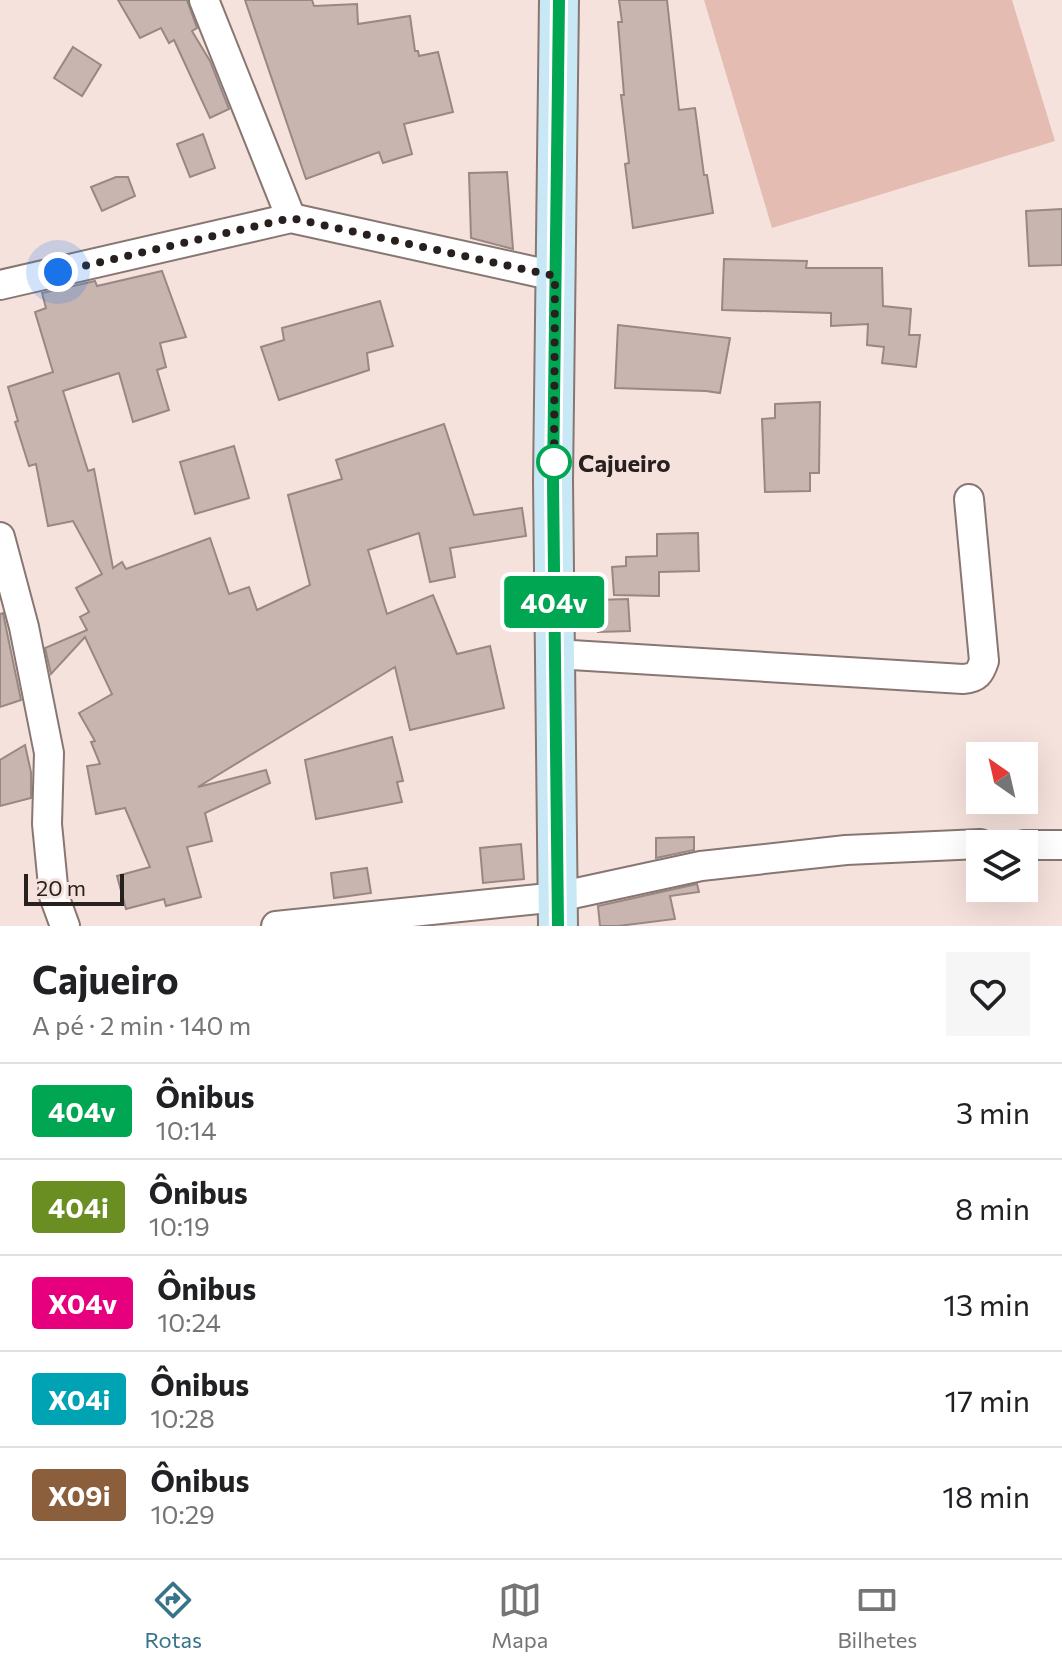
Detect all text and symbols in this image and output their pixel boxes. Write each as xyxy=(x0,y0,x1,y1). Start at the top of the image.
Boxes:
your location xyxy=(38,252,78,292)
marker: Cajueiro xyxy=(537,445,571,479)
place label: Cajueiro xyxy=(578,448,671,477)
line badge: 404v xyxy=(498,576,610,628)
text: 404v xyxy=(520,585,588,619)
north arrow xyxy=(966,742,1038,814)
map controls xyxy=(966,742,1038,902)
button: layers xyxy=(966,830,1038,902)
scale bar xyxy=(24,870,124,906)
text: 20 m xyxy=(36,874,86,901)
button: heart xyxy=(946,952,1030,1036)
text: Cajueiro xyxy=(32,955,179,1002)
text: A pé · 2 min · 140 m xyxy=(32,1009,251,1040)
text: Ônibus xyxy=(156,1077,255,1114)
text: 3 min xyxy=(956,1093,1030,1130)
text: 404v xyxy=(48,1094,116,1128)
text: 10:14 xyxy=(156,1114,217,1145)
text: Ônibus xyxy=(149,1173,248,1210)
text: 8 min xyxy=(955,1189,1030,1226)
text: 404i xyxy=(48,1190,109,1224)
text: 10:19 xyxy=(149,1210,210,1241)
text: Ônibus xyxy=(157,1269,256,1306)
text: 13 min xyxy=(943,1285,1030,1322)
text: X04v xyxy=(48,1286,117,1320)
text: 10:24 xyxy=(157,1306,221,1337)
text: Ônibus xyxy=(150,1365,249,1402)
text: 17 min xyxy=(945,1381,1030,1418)
text: X04i xyxy=(48,1382,110,1416)
text: 10:28 xyxy=(150,1402,215,1433)
text: Ônibus xyxy=(150,1461,249,1498)
text: 18 min xyxy=(942,1477,1030,1514)
text: X09i xyxy=(48,1478,110,1512)
text: 10:29 xyxy=(150,1498,215,1529)
tab: Rotas xyxy=(145,1578,202,1653)
tab: Mapa xyxy=(491,1578,548,1653)
tab: Bilhetes xyxy=(837,1578,917,1653)

